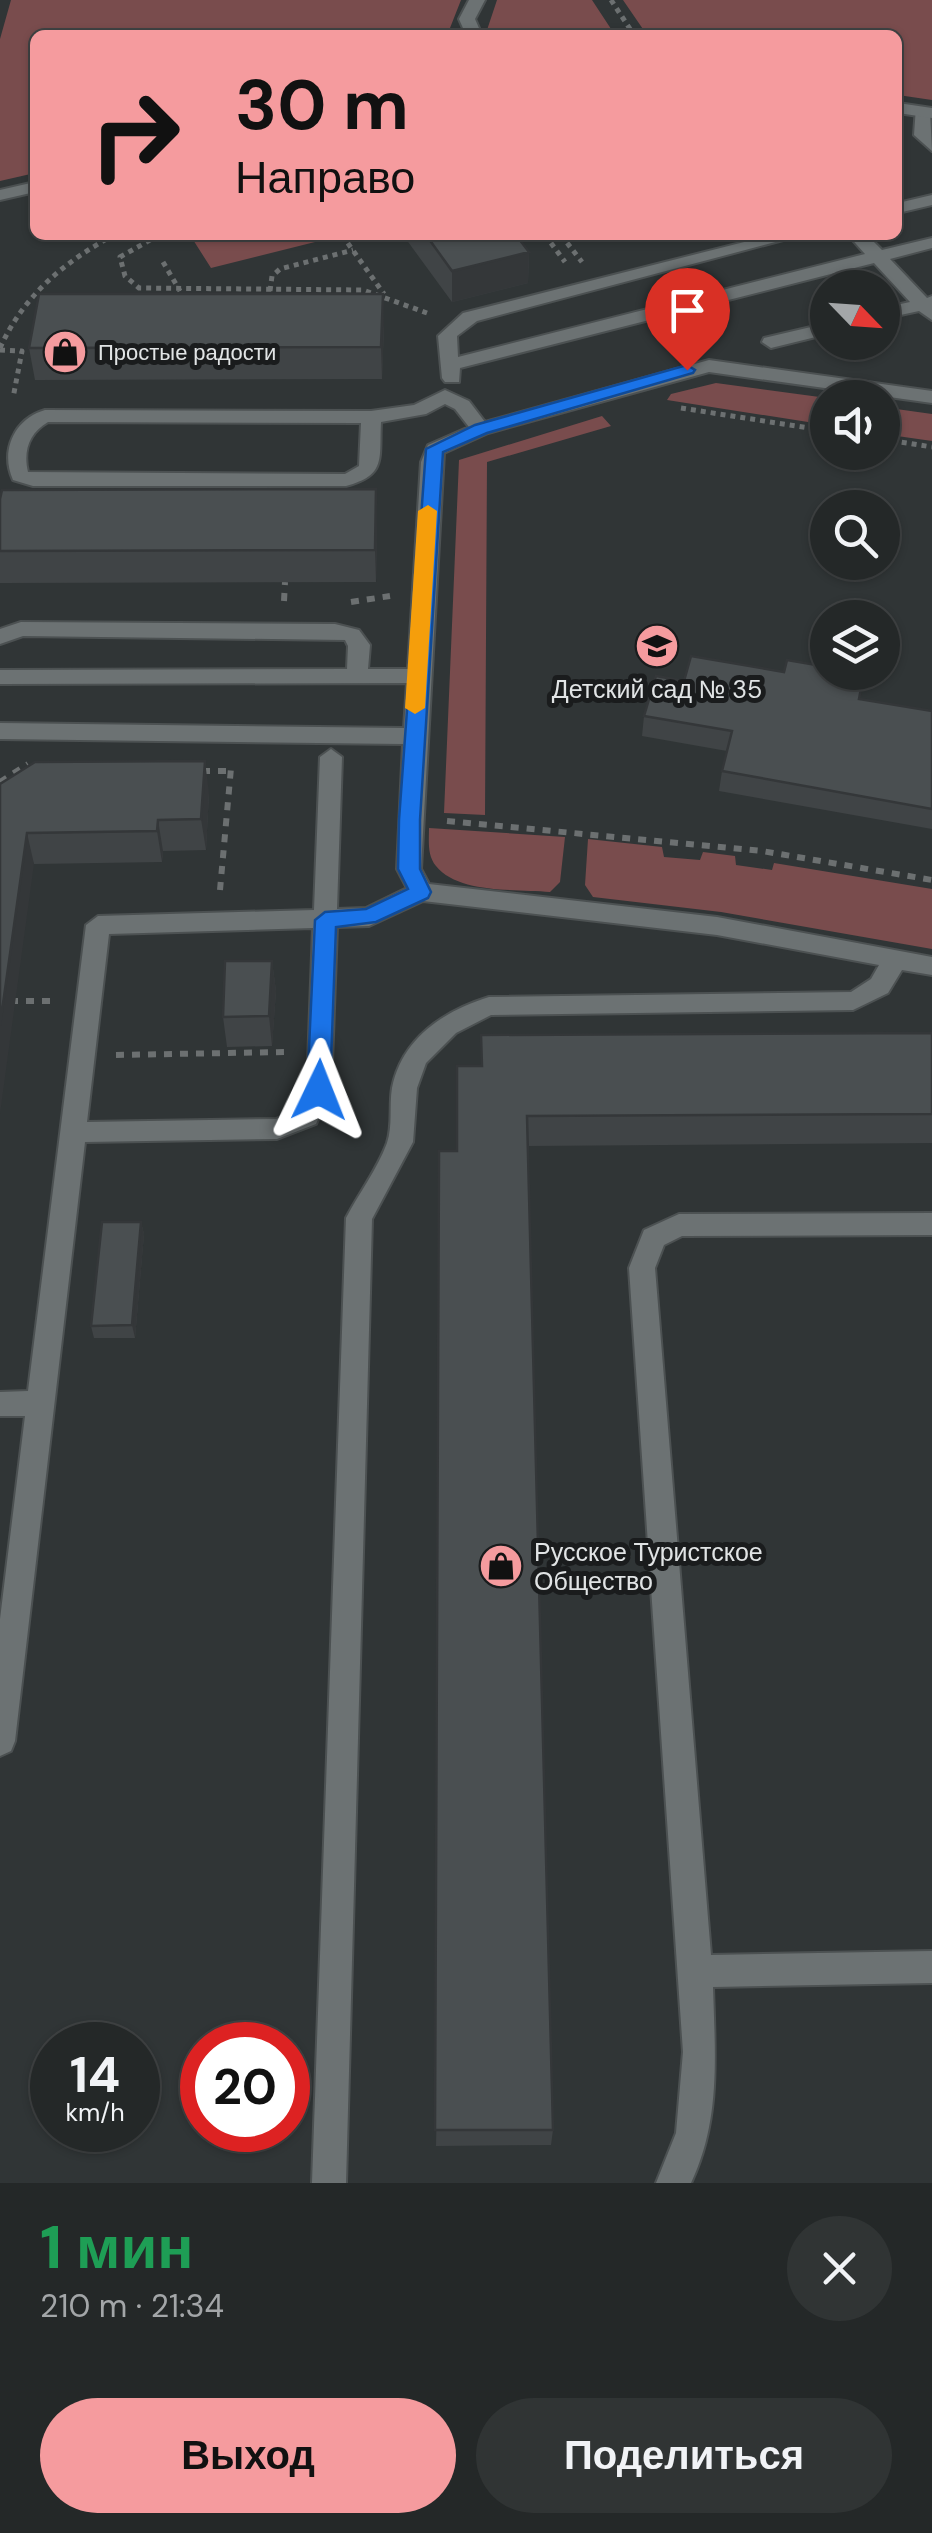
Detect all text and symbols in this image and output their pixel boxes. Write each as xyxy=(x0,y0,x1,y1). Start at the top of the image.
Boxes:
text: 30 m xyxy=(235,60,409,151)
icon: right xyxy=(70,70,200,200)
text: Направо xyxy=(235,148,415,207)
pin xyxy=(645,268,730,371)
north arrow xyxy=(810,270,900,360)
map controls xyxy=(810,270,900,690)
icon: arrive xyxy=(660,283,715,338)
shop icon: Простые радости xyxy=(42,329,88,375)
place label: Простые радости xyxy=(98,338,276,367)
button: sound xyxy=(810,380,900,470)
button: search xyxy=(810,490,900,580)
button: layers xyxy=(810,600,900,690)
school or university icon: Детский сад № 35 xyxy=(634,623,680,669)
place label: Детский сад № 35 xyxy=(552,673,762,706)
position arrow xyxy=(267,1038,371,1142)
place label: Русское Туристское Общество xyxy=(534,1536,763,1598)
shop icon: Русское Туристское Общество xyxy=(478,1543,524,1589)
speed limit sign: 20 xyxy=(180,2022,310,2152)
text: 14 xyxy=(70,2042,120,2108)
text: km/h xyxy=(65,2096,125,2129)
text: 1 мин xyxy=(40,2208,194,2287)
button: close xyxy=(787,2216,892,2321)
text: 210 m · 21:34 xyxy=(40,2285,224,2327)
button: Выход xyxy=(40,2398,456,2513)
button: Поделиться xyxy=(476,2398,892,2513)

